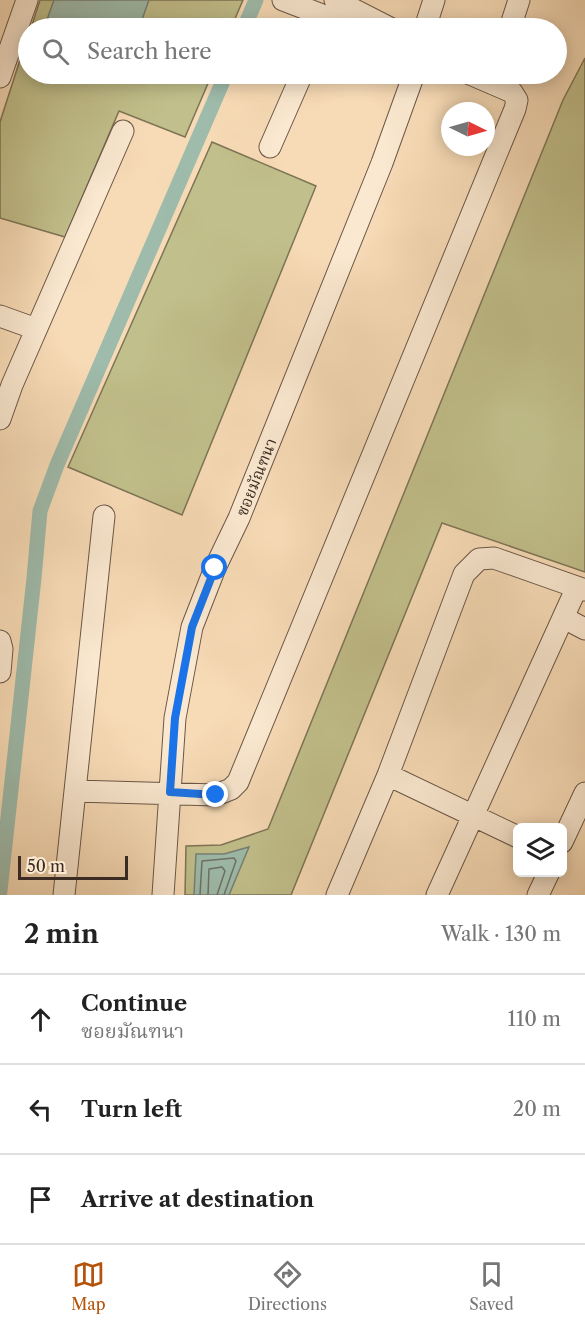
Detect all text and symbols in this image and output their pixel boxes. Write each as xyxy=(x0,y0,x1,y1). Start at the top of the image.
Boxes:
search box xyxy=(18,18,567,84)
icon: search xyxy=(39,35,72,68)
text: Search here xyxy=(87,38,212,65)
north arrow xyxy=(441,102,495,156)
street label: ซอยมัณฑนา xyxy=(231,435,281,519)
route start xyxy=(201,554,227,580)
route end xyxy=(202,781,228,807)
map controls xyxy=(513,823,567,877)
button: layers xyxy=(513,823,567,877)
scale bar xyxy=(18,853,128,880)
text: 50 m xyxy=(27,856,65,876)
text: 2 min xyxy=(24,918,99,950)
text: Walk · 130 m xyxy=(441,922,561,946)
text: Continue xyxy=(81,990,187,1017)
icon: ahead xyxy=(24,1003,57,1036)
text: 110 m xyxy=(508,1007,561,1031)
text: ซอยมัณฑนา xyxy=(81,1019,184,1043)
icon: left xyxy=(24,1093,57,1126)
text: Turn left xyxy=(81,1096,182,1123)
text: 20 m xyxy=(513,1097,561,1121)
icon: arrive xyxy=(24,1183,57,1216)
text: Arrive at destination xyxy=(81,1186,314,1213)
tab: Map xyxy=(71,1258,106,1314)
tab: Directions xyxy=(248,1258,327,1314)
tab: Saved xyxy=(469,1258,514,1314)

